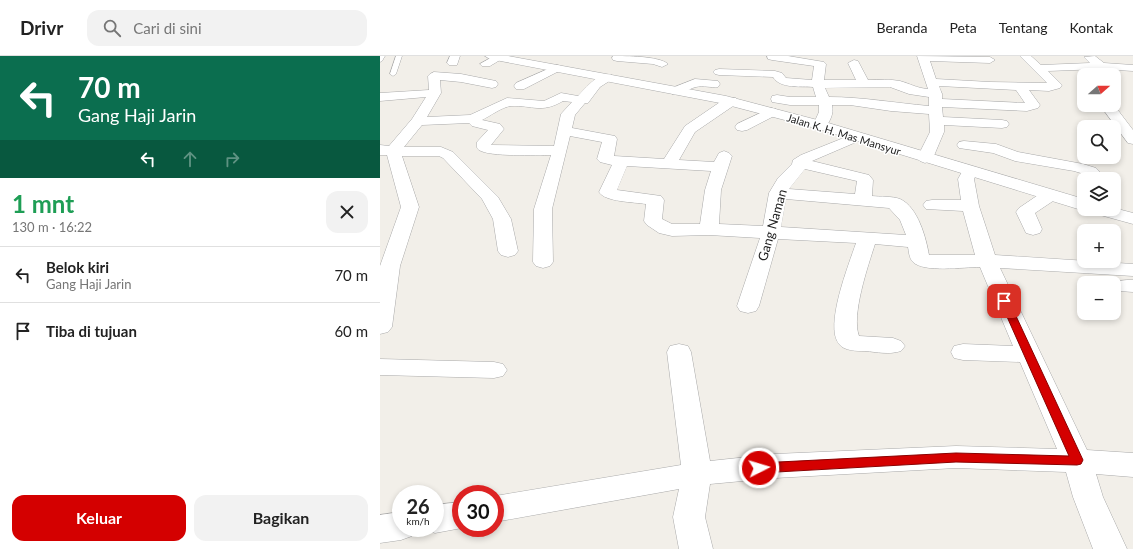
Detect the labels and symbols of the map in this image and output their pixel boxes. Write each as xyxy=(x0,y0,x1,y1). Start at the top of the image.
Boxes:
north arrow xyxy=(1077,68,1121,112)
street label: Jalan K. H. Mas Mansyur xyxy=(785,110,903,158)
street label: Gang Naman xyxy=(754,187,790,263)
pin xyxy=(987,284,1021,318)
position arrow xyxy=(738,447,780,489)
speed limit sign: 30 xyxy=(452,485,504,537)

